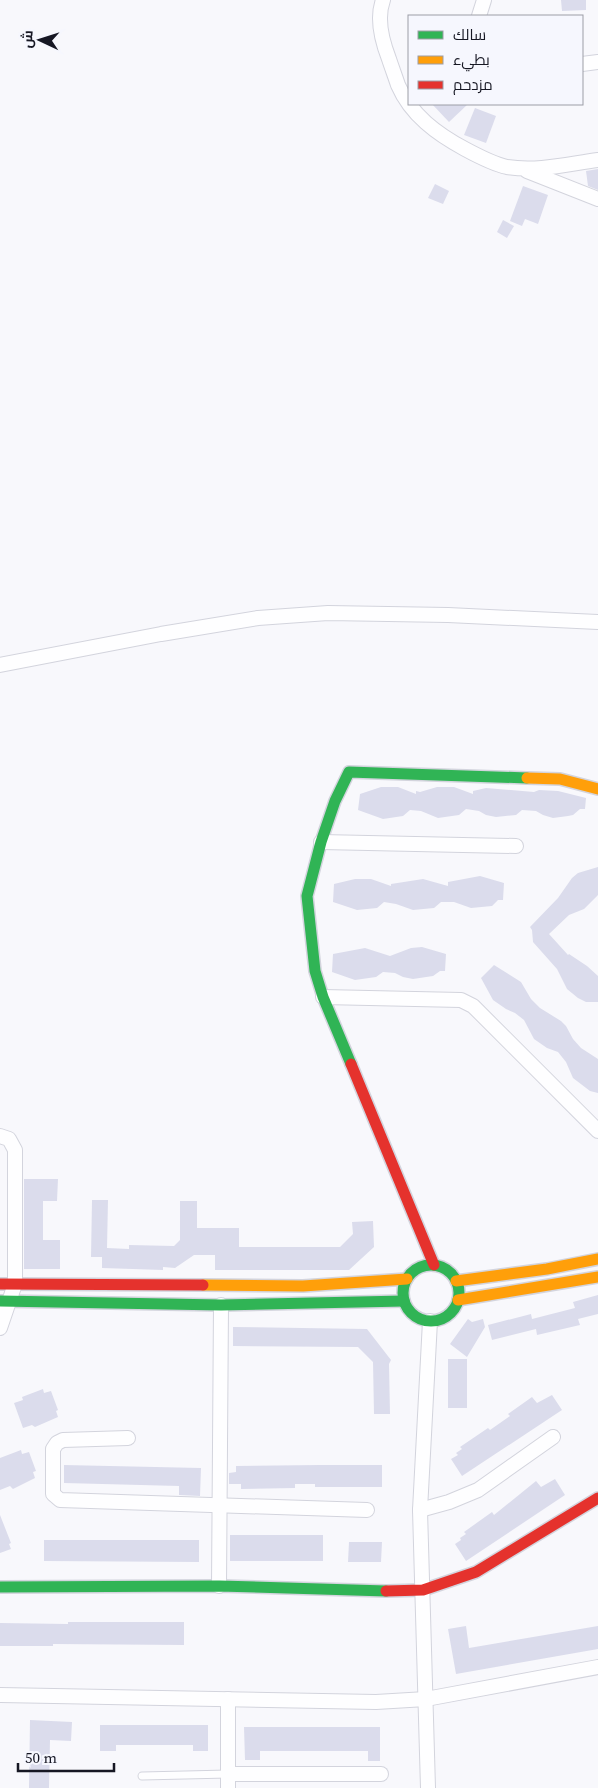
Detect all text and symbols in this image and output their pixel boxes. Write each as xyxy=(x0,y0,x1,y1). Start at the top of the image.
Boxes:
north arrow xyxy=(15,15,65,65)
legend xyxy=(408,15,583,105)
text: سالك xyxy=(453,24,486,45)
text: ش xyxy=(16,29,38,49)
text: بطيء xyxy=(453,49,490,72)
text: مزدحم xyxy=(453,74,493,95)
scale bar xyxy=(18,1740,114,1772)
text: 50 m xyxy=(25,1747,57,1768)

